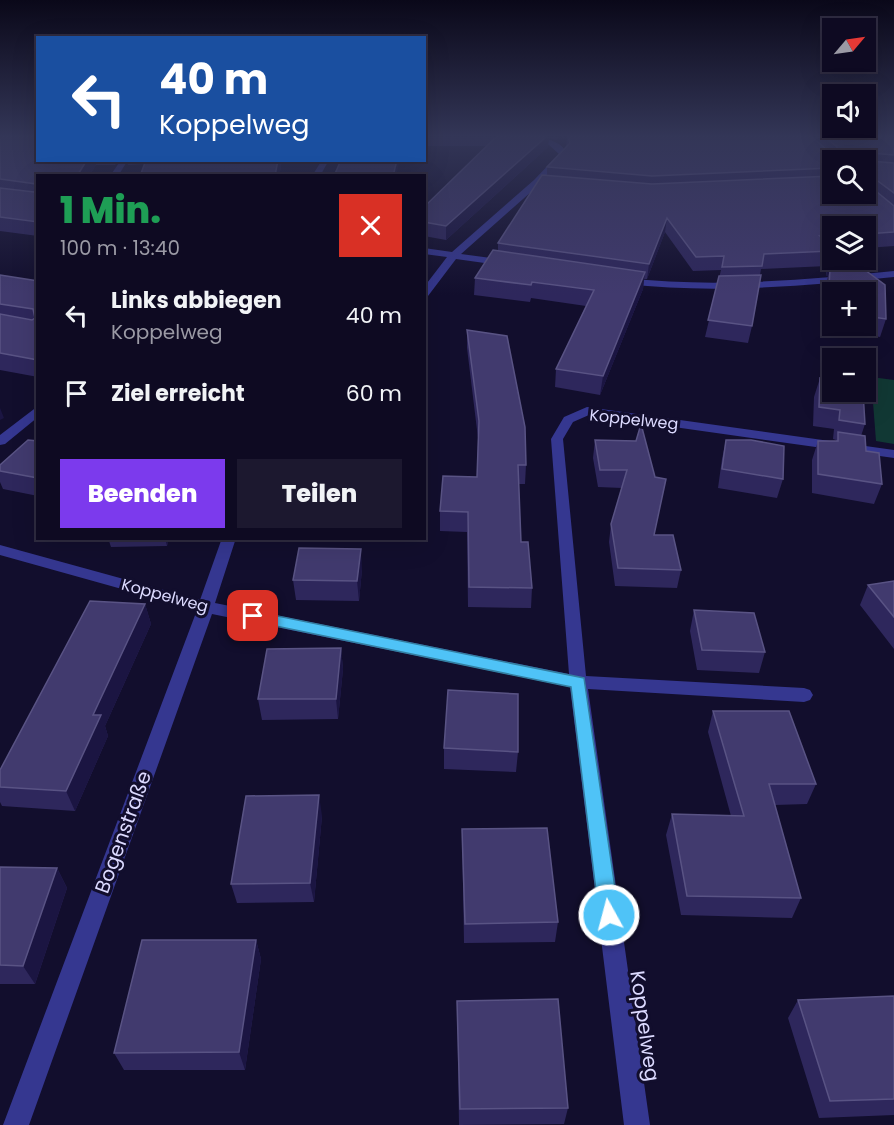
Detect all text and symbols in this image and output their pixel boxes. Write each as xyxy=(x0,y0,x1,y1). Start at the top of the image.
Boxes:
north arrow xyxy=(822,18,876,72)
map controls xyxy=(822,18,876,402)
text: 40 m xyxy=(159,50,268,109)
icon: left xyxy=(60,60,138,138)
button: sound xyxy=(822,84,876,138)
text: Koppelweg xyxy=(159,106,309,143)
button: search xyxy=(822,150,876,204)
text: 1 Min. xyxy=(60,185,161,236)
button: close xyxy=(339,194,402,257)
button: layers xyxy=(822,216,876,270)
text: 100 m · 13:40 xyxy=(60,234,180,262)
button: + xyxy=(822,282,876,336)
text: Links abbiegen xyxy=(111,285,282,316)
icon: left xyxy=(60,299,93,332)
text: 40 m xyxy=(346,300,402,331)
text: Koppelweg xyxy=(111,318,222,346)
button: − xyxy=(822,348,876,402)
icon: arrive xyxy=(60,377,93,410)
text: Ziel erreicht xyxy=(111,378,245,409)
text: 60 m xyxy=(346,378,402,409)
street label: Koppelweg xyxy=(588,403,679,436)
button: Beenden xyxy=(60,459,225,528)
button: Teilen xyxy=(237,459,402,528)
street label: Koppelweg xyxy=(119,573,211,618)
pin xyxy=(227,590,278,641)
icon: arrive xyxy=(236,599,269,632)
street label: Bogenstraße xyxy=(88,767,158,897)
position arrow xyxy=(577,883,641,947)
street label: Koppelweg xyxy=(623,969,667,1083)

